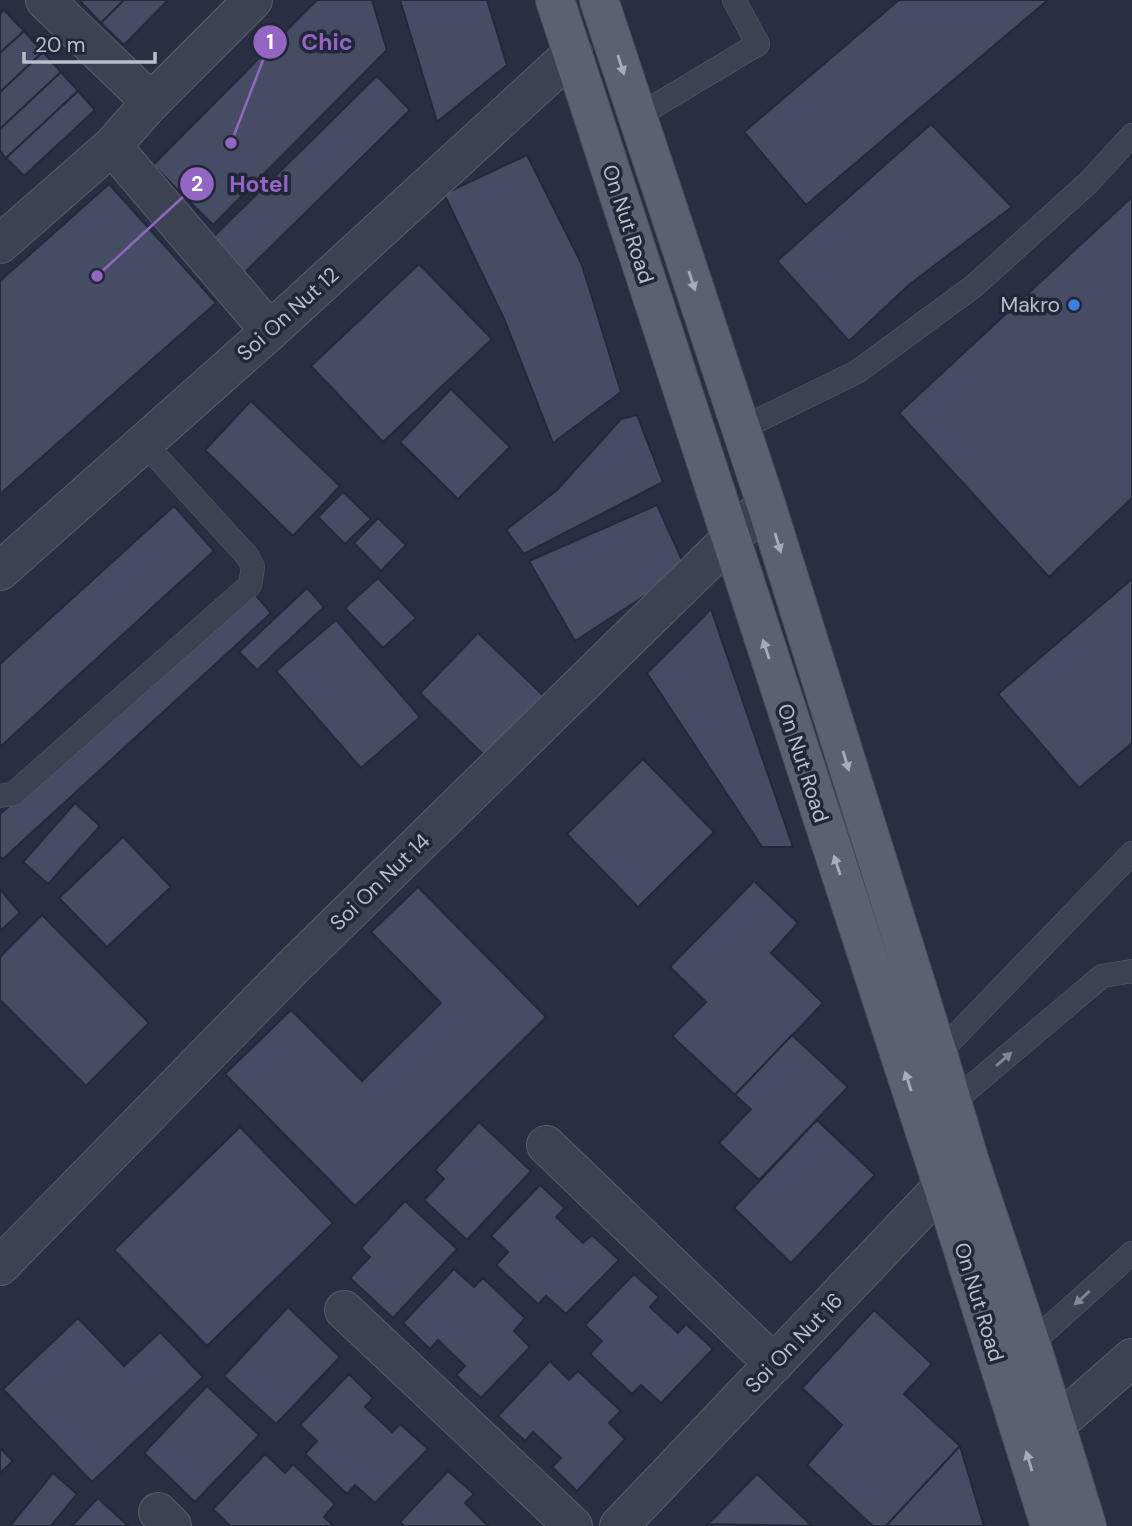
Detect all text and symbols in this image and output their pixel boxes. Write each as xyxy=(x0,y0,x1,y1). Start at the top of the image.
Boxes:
callout: Chic xyxy=(252,20,366,64)
scale bar xyxy=(24,21,156,65)
text: Chic xyxy=(301,27,353,57)
text: 1 xyxy=(266,28,274,56)
text: 20 m xyxy=(35,31,86,59)
one-way arrow xyxy=(616,54,627,75)
street label: On Nut Road xyxy=(596,161,660,287)
callout: Hotel xyxy=(180,162,303,206)
text: Hotel xyxy=(229,169,289,199)
text: 2 xyxy=(191,170,203,198)
street label: Soi On Nut 12 xyxy=(231,261,345,367)
one-way arrow xyxy=(687,271,697,292)
place label: Makro xyxy=(1001,291,1060,319)
marker: Makro xyxy=(1066,297,1082,313)
one-way arrow xyxy=(774,533,784,554)
one-way arrow xyxy=(760,638,771,659)
street label: On Nut Road xyxy=(771,700,835,826)
one-way arrow xyxy=(842,750,852,771)
street label: Soi On Nut 14 xyxy=(324,827,436,937)
one-way arrow xyxy=(831,854,842,875)
one-way arrow xyxy=(996,1052,1013,1067)
one-way arrow xyxy=(902,1070,913,1091)
street label: On Nut Road xyxy=(948,1239,1010,1365)
street label: Soi On Nut 16 xyxy=(739,1287,849,1399)
one-way arrow xyxy=(1074,1290,1091,1306)
one-way arrow xyxy=(1023,1450,1034,1471)

